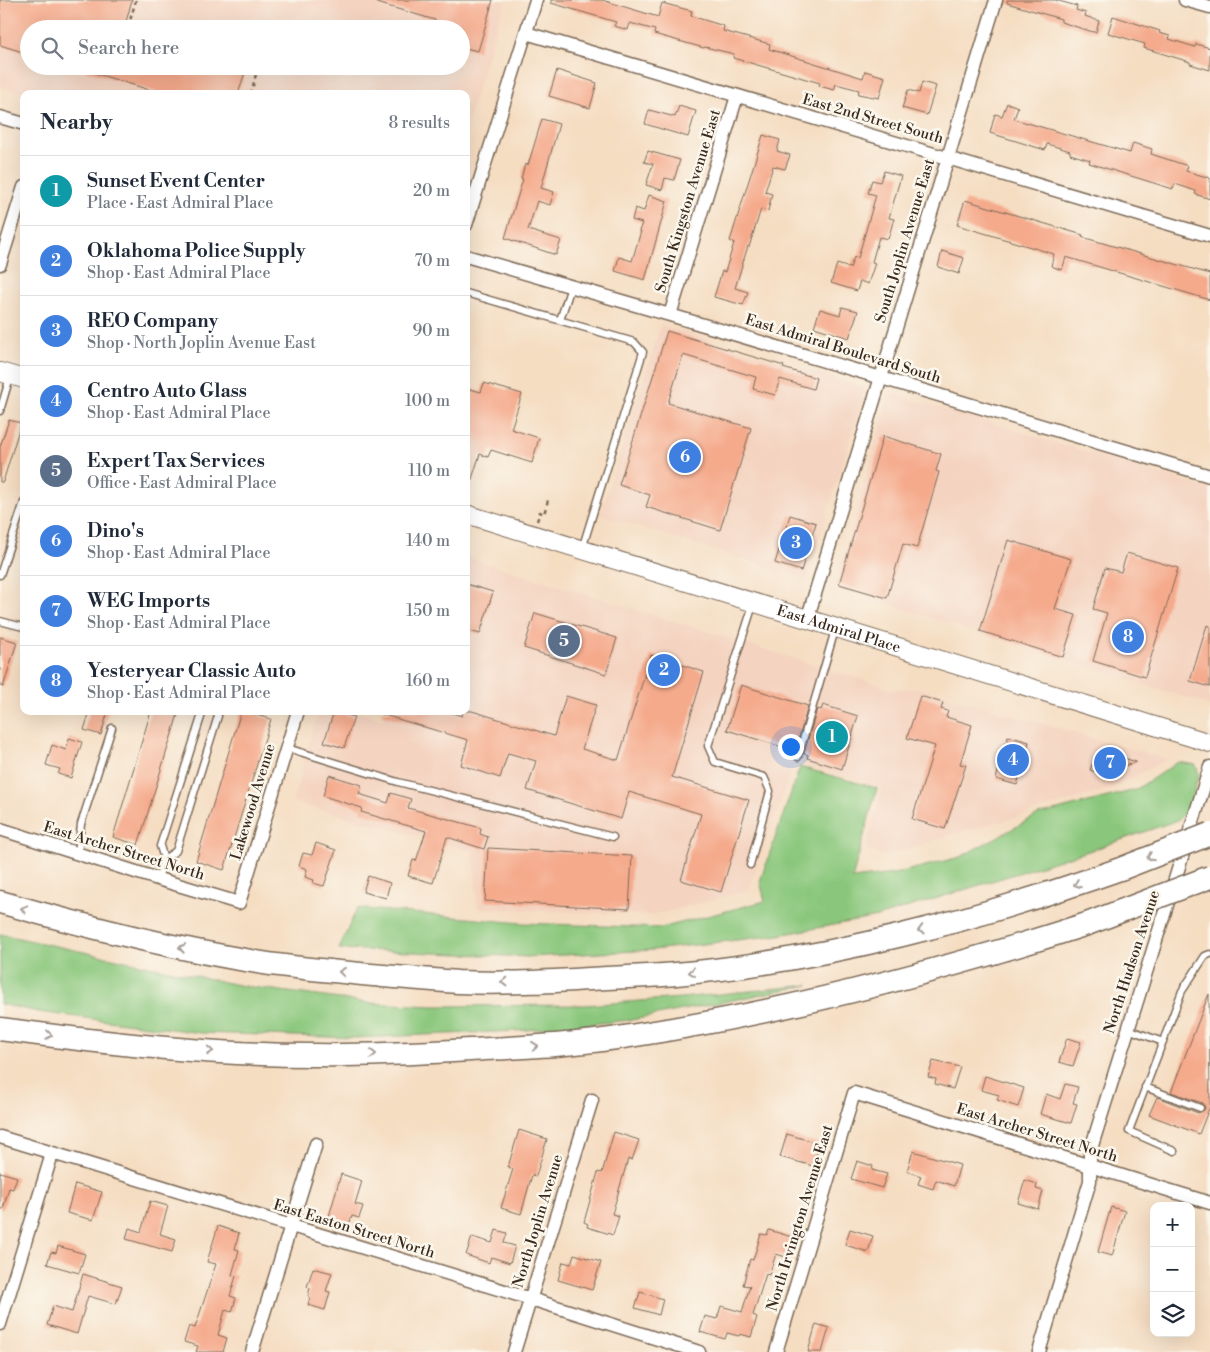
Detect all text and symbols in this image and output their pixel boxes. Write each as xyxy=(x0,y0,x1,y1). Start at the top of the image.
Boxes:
search box xyxy=(20,20,470,75)
icon: search xyxy=(38,34,66,62)
text: Search here xyxy=(78,36,179,60)
street label: East 2nd Street South xyxy=(800,90,946,148)
street label: South Kingston Avenue East xyxy=(651,106,725,295)
text: Nearby xyxy=(40,110,113,136)
text: 8 results xyxy=(388,113,450,133)
street label: South Joplin Avenue East xyxy=(871,156,939,325)
text: Sunset Event Center xyxy=(87,169,265,193)
text: 1 xyxy=(52,181,60,201)
text: 20 m xyxy=(413,181,450,201)
text: Place · East Admiral Place xyxy=(87,193,273,213)
text: Oklahoma Police Supply xyxy=(87,239,306,263)
text: 2 xyxy=(51,251,61,271)
text: 70 m xyxy=(414,251,450,271)
text: Shop · East Admiral Place xyxy=(87,263,270,283)
text: REO Company xyxy=(87,309,218,333)
street label: East Admiral Boulevard South xyxy=(743,310,943,388)
text: 3 xyxy=(51,321,61,341)
text: 90 m xyxy=(412,321,450,341)
text: Shop · North Joplin Avenue East xyxy=(87,333,316,353)
text: Centro Auto Glass xyxy=(87,379,247,403)
text: 4 xyxy=(51,391,61,411)
text: 100 m xyxy=(405,391,450,411)
text: Shop · East Admiral Place xyxy=(87,403,270,423)
pin: 6 xyxy=(669,438,701,476)
text: Expert Tax Services xyxy=(87,449,265,473)
text: 5 xyxy=(51,461,61,481)
text: 110 m xyxy=(408,461,450,481)
text: Office · East Admiral Place xyxy=(87,473,277,493)
text: Dino's xyxy=(87,519,144,543)
pin: 3 xyxy=(780,524,812,562)
text: 6 xyxy=(51,531,61,551)
text: 140 m xyxy=(406,531,450,551)
text: Shop · East Admiral Place xyxy=(87,543,270,563)
text: WEG Imports xyxy=(87,589,210,613)
text: 7 xyxy=(51,601,61,621)
text: 150 m xyxy=(406,601,450,621)
street label: East Admiral Place xyxy=(774,601,903,657)
text: Shop · East Admiral Place xyxy=(87,613,270,633)
pin: 8 xyxy=(1112,618,1144,656)
pin: 5 xyxy=(548,622,580,660)
pin: 2 xyxy=(648,651,680,689)
text: Yesteryear Classic Auto xyxy=(87,659,296,683)
text: 8 xyxy=(51,671,61,691)
text: 160 m xyxy=(406,671,450,691)
text: Shop · East Admiral Place xyxy=(87,683,270,703)
pin: 1 xyxy=(816,718,848,756)
your location xyxy=(778,734,804,760)
street label: Lakewood Avenue xyxy=(226,741,280,863)
pin: 4 xyxy=(997,741,1029,779)
pin: 7 xyxy=(1094,744,1126,782)
street label: East Archer Street North xyxy=(41,817,207,885)
one-way arrow xyxy=(1146,851,1155,861)
one-way arrow xyxy=(1073,878,1082,888)
street label: North Hudson Avenue xyxy=(1100,888,1164,1036)
one-way arrow xyxy=(20,904,29,914)
one-way arrow xyxy=(918,924,926,934)
one-way arrow xyxy=(177,943,186,954)
one-way arrow xyxy=(688,966,696,977)
one-way arrow xyxy=(338,967,346,978)
one-way arrow xyxy=(500,977,508,987)
one-way arrow xyxy=(45,1029,53,1040)
one-way arrow xyxy=(531,1041,539,1052)
one-way arrow xyxy=(207,1046,215,1057)
one-way arrow xyxy=(370,1049,377,1059)
street label: East Archer Street North xyxy=(954,1099,1120,1167)
street label: North Irvington Avenue East xyxy=(763,1122,838,1313)
street label: North Joplin Avenue xyxy=(509,1152,567,1290)
street label: East Easton Street North xyxy=(271,1195,437,1263)
map controls xyxy=(1150,1202,1195,1337)
button: + xyxy=(1150,1202,1195,1247)
button: − xyxy=(1150,1247,1195,1292)
button: layers xyxy=(1150,1292,1195,1337)

